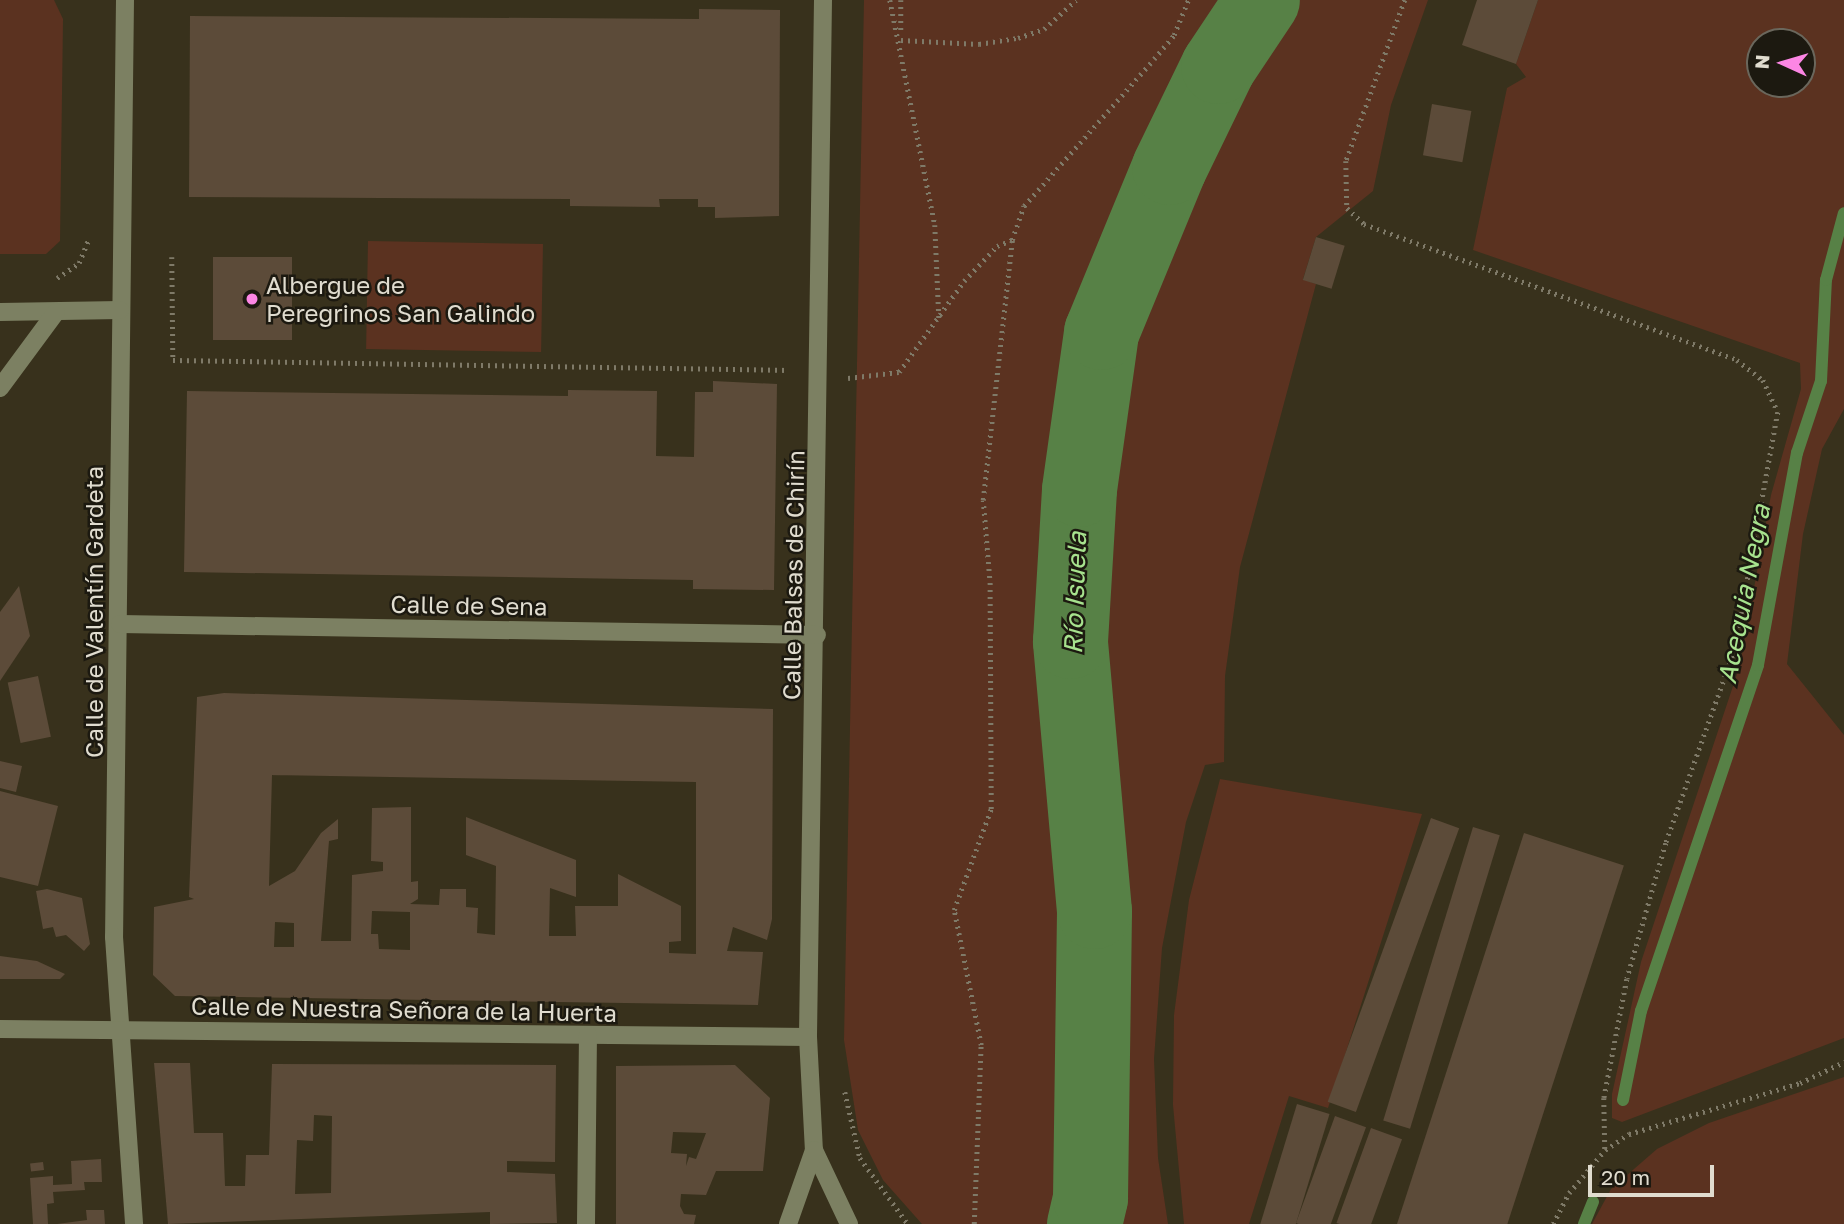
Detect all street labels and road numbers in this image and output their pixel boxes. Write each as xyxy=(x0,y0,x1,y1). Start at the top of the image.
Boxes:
street label: Calle Balsas de Chirín xyxy=(776,450,810,700)
street label: Calle de Valentín Gardeta xyxy=(80,466,108,758)
street label: Calle de Sena xyxy=(390,589,548,621)
street label: Calle de Nuestra Señora de la Huerta xyxy=(191,991,617,1027)

